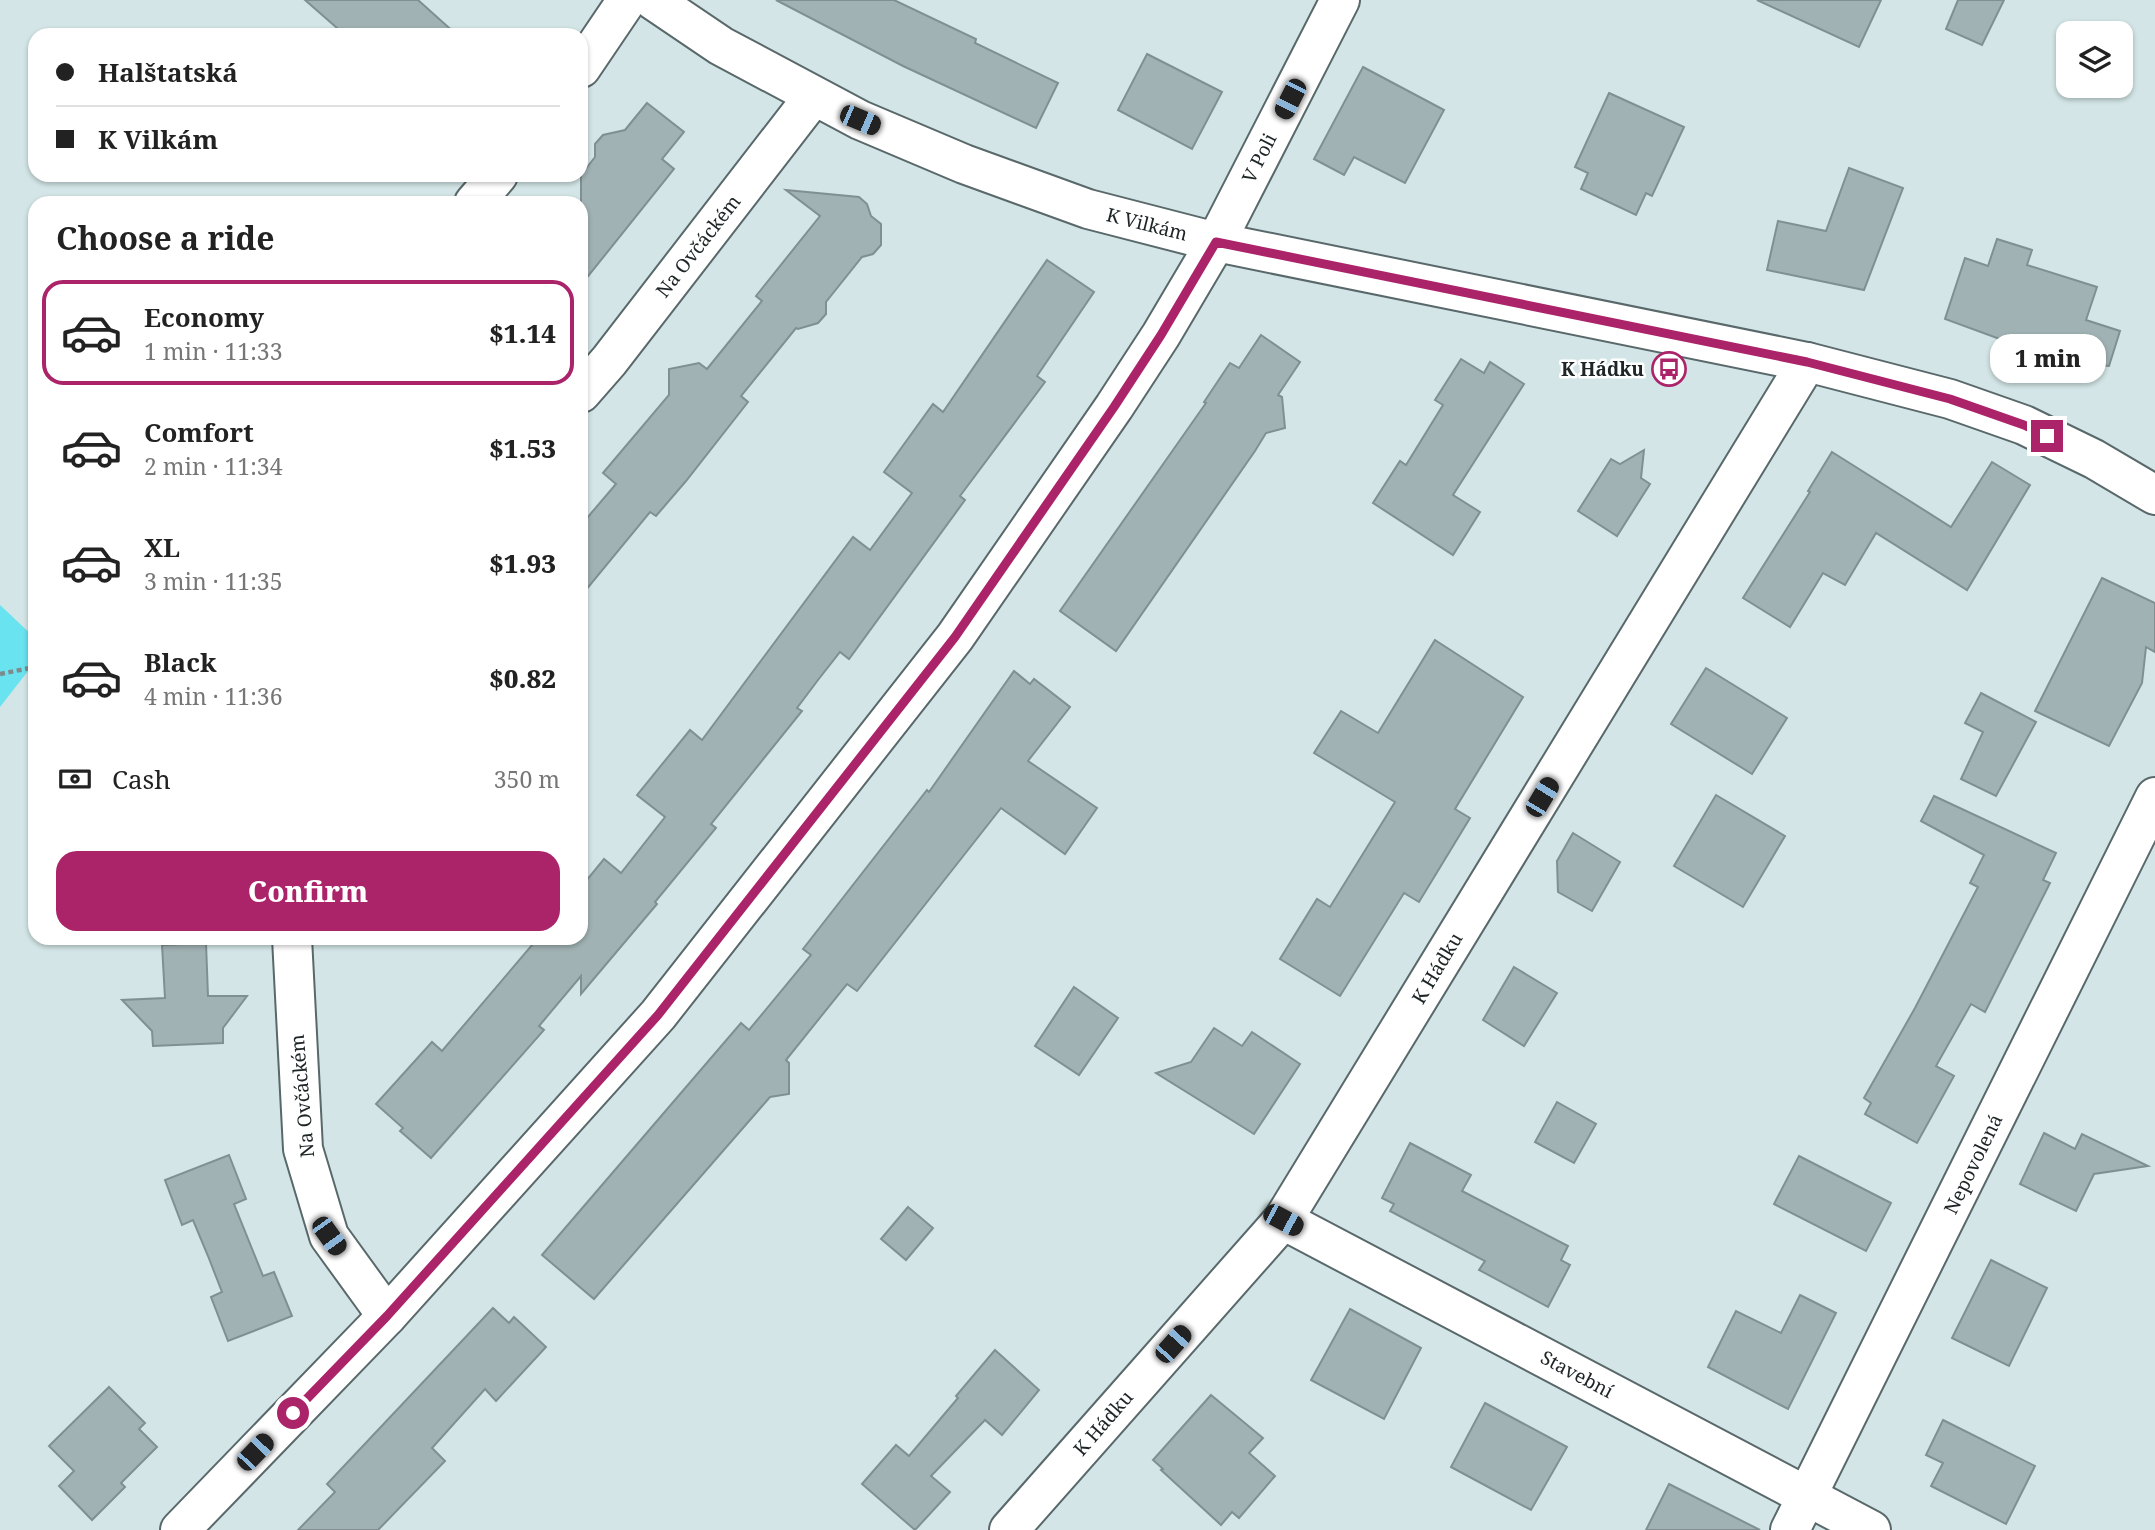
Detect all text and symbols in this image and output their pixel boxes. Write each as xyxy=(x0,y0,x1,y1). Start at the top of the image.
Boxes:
map controls xyxy=(2056,21,2133,98)
button: layers xyxy=(2056,21,2133,98)
text: Halštatská xyxy=(98,54,238,90)
car xyxy=(1272,76,1309,122)
car xyxy=(837,102,884,138)
text: K Vilkám xyxy=(98,121,218,157)
street label: V Poli xyxy=(1236,129,1282,187)
street label: Na Ovčáckém xyxy=(650,189,746,303)
street label: K Vilkám xyxy=(1104,201,1190,247)
text: Choose a ride xyxy=(56,216,275,259)
text: Economy xyxy=(144,299,264,335)
icon: car xyxy=(60,301,123,364)
text: $1.14 xyxy=(489,315,556,351)
callout: 1 min xyxy=(1989,334,2105,384)
text: 1 min · 11:33 xyxy=(144,335,282,367)
text: 1 min xyxy=(2015,342,2081,374)
bus stop icon: K Hádku xyxy=(1650,350,1688,388)
place label: K Hádku xyxy=(1561,356,1644,382)
text: Comfort xyxy=(144,414,254,450)
icon: car xyxy=(60,416,123,479)
route end xyxy=(2031,420,2063,452)
text: $1.53 xyxy=(489,430,556,466)
text: 2 min · 11:34 xyxy=(144,450,282,482)
text: XL xyxy=(144,529,180,565)
icon: car xyxy=(60,531,123,594)
text: $1.93 xyxy=(489,545,556,581)
text: 3 min · 11:35 xyxy=(144,565,282,597)
text: Black xyxy=(144,644,217,680)
icon: car xyxy=(60,646,123,709)
text: $0.82 xyxy=(489,660,556,696)
text: 4 min · 11:36 xyxy=(144,680,282,712)
icon: cash xyxy=(56,760,94,798)
text: Cash xyxy=(112,761,171,797)
text: 350 m xyxy=(494,763,560,795)
car xyxy=(1523,774,1562,820)
button: Confirm xyxy=(56,851,560,931)
street label: K Hádku xyxy=(1406,928,1468,1008)
street label: Na Ovčáckém xyxy=(284,1033,320,1159)
street label: Nepovolená xyxy=(1938,1110,2008,1218)
car xyxy=(1260,1201,1307,1239)
car xyxy=(309,1213,350,1259)
car xyxy=(1152,1321,1195,1367)
street label: Stavební xyxy=(1536,1344,1618,1404)
street label: K Hádku xyxy=(1067,1385,1139,1461)
route start xyxy=(277,1397,309,1429)
car xyxy=(233,1430,278,1474)

